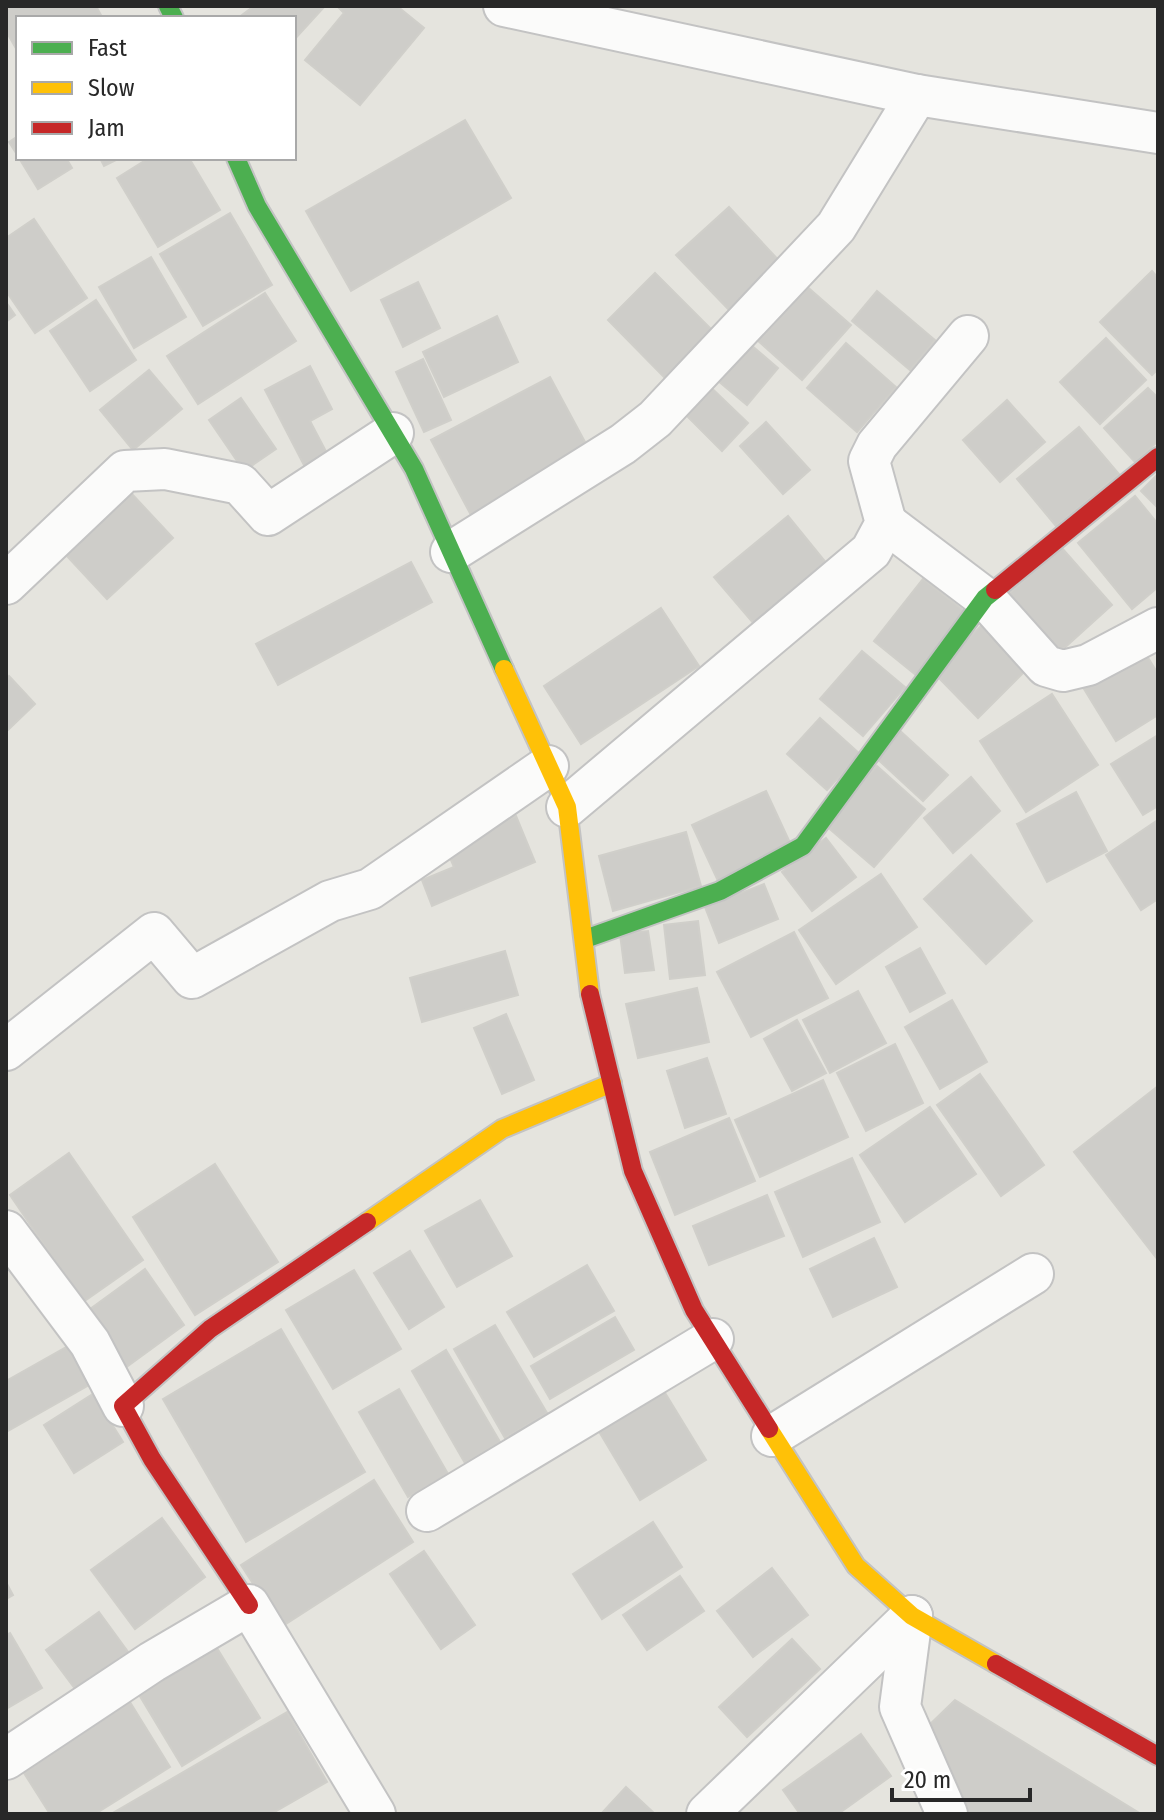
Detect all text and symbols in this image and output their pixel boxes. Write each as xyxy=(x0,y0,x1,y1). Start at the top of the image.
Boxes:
legend xyxy=(16,16,296,160)
text: Fast xyxy=(88,34,127,62)
text: Slow xyxy=(88,74,135,102)
text: Jam xyxy=(88,114,125,142)
scale bar xyxy=(892,1752,1030,1802)
text: 20 m xyxy=(904,1766,951,1794)

